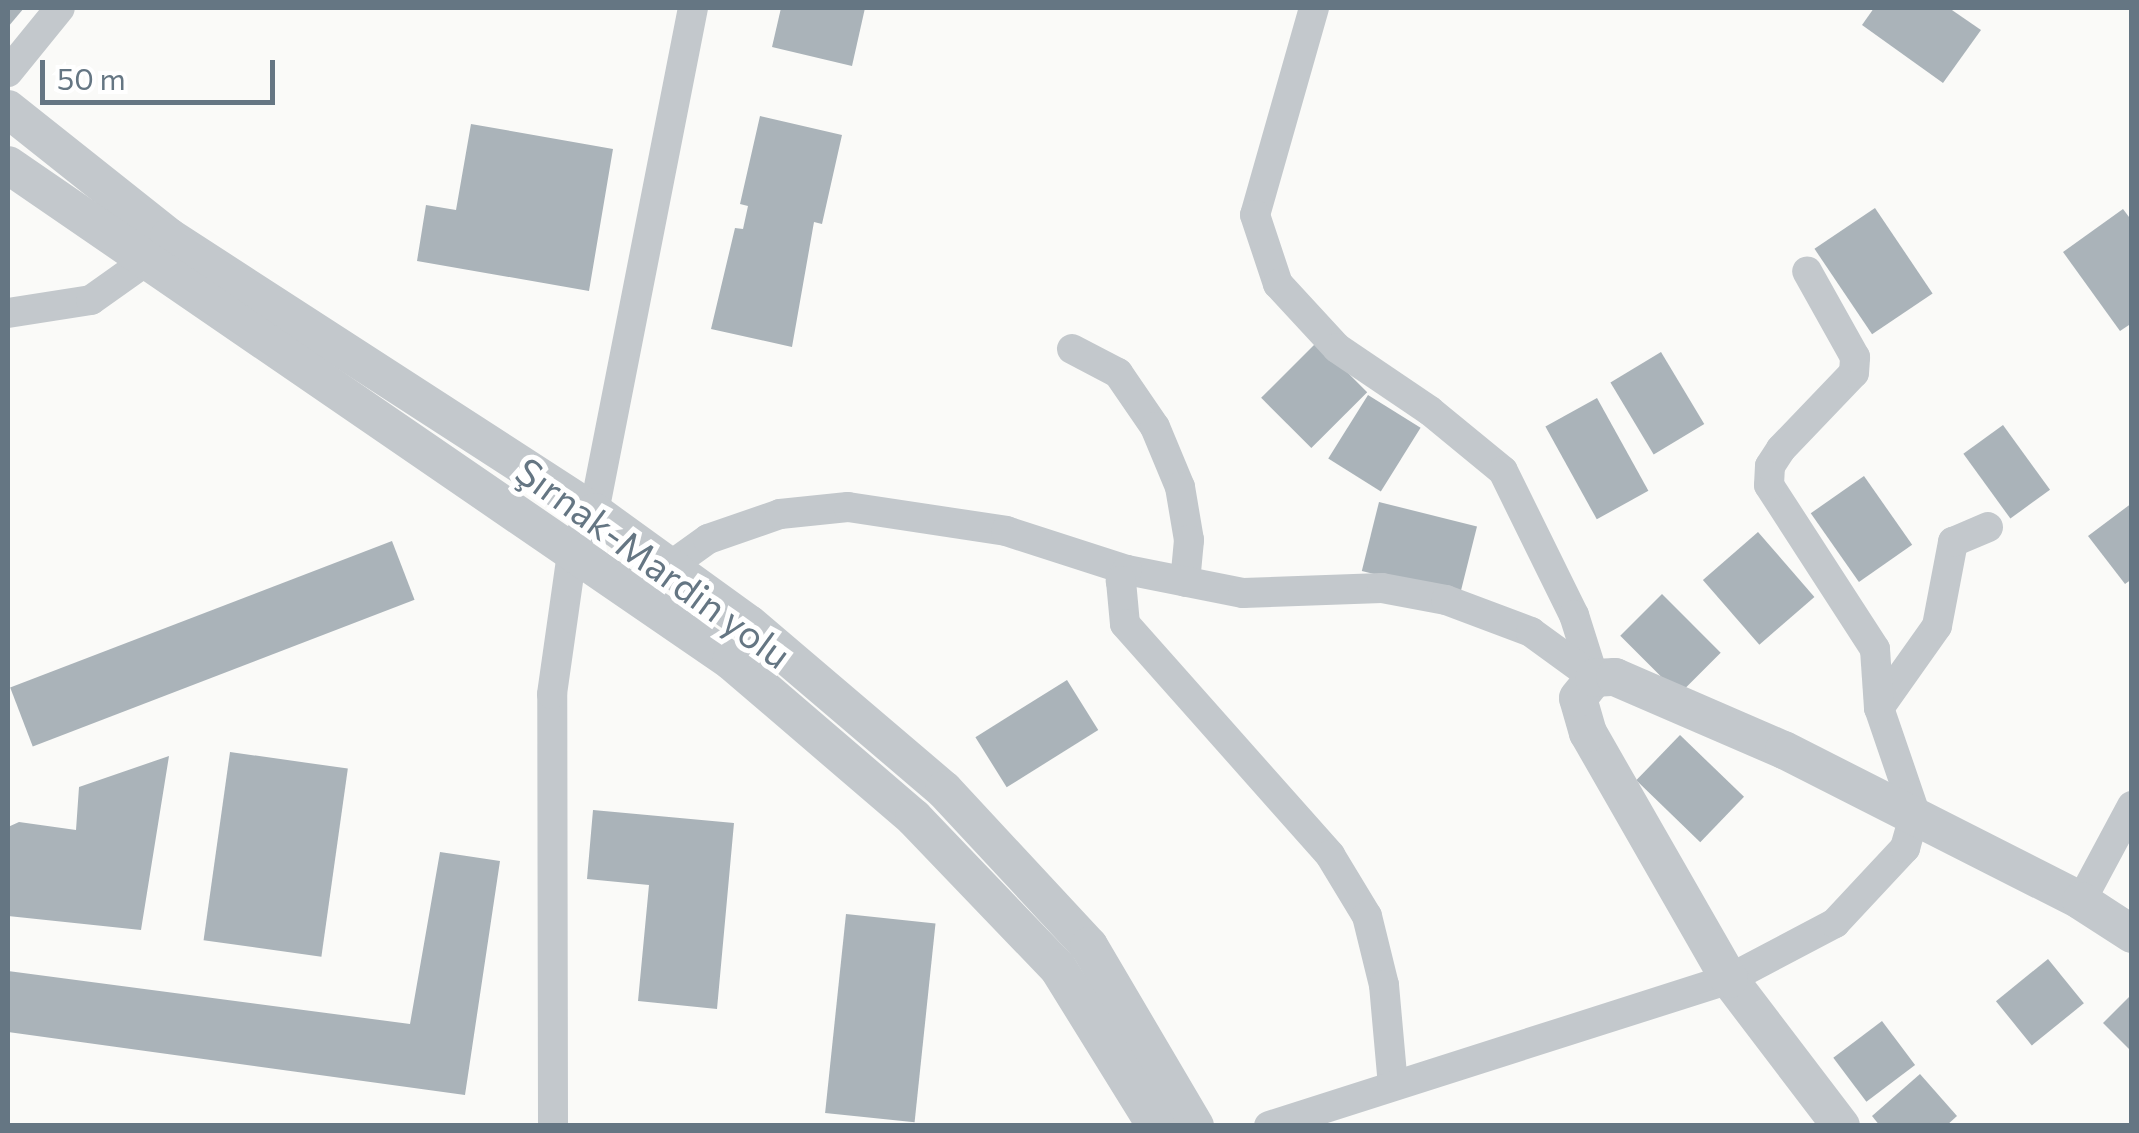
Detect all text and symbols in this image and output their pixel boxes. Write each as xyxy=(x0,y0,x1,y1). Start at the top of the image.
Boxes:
scale bar xyxy=(45,40,280,102)
text: 50 m xyxy=(57,59,126,96)
street label: Şırnak-Mardin yolu xyxy=(508,447,800,677)

